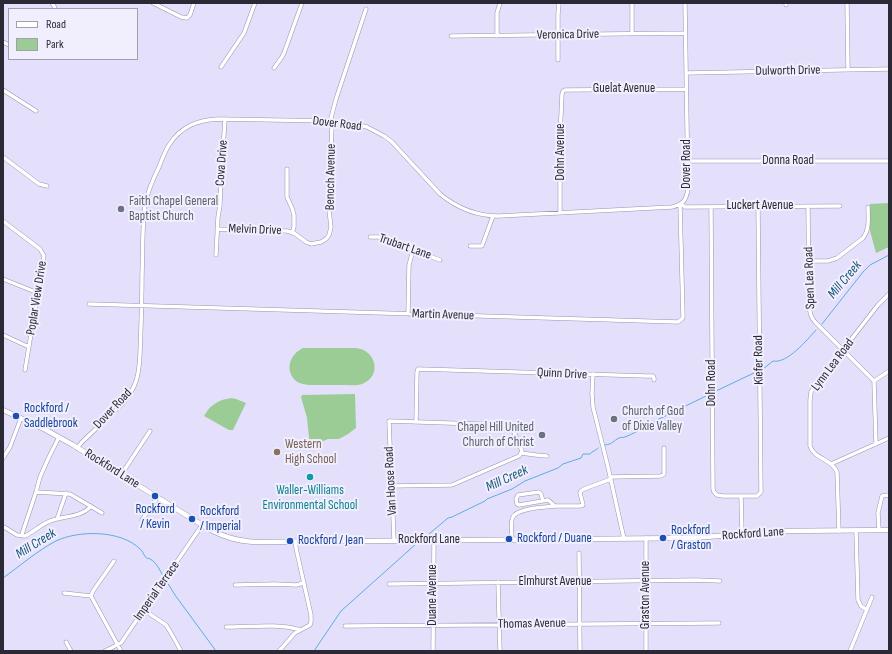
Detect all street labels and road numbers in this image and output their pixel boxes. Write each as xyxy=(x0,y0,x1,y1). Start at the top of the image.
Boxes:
street label: Veronica Drive xyxy=(537,27,599,43)
street label: Dulworth Drive xyxy=(755,63,821,79)
street label: Guelat Avenue xyxy=(593,81,655,97)
street label: Dover Road xyxy=(312,113,362,135)
street label: Dohn Avenue xyxy=(553,124,569,180)
street label: Cova Drive xyxy=(213,139,231,187)
street label: Dover Road xyxy=(679,139,695,189)
street label: Benoch Avenue xyxy=(323,144,339,210)
street label: Donna Road xyxy=(762,153,814,169)
street label: Luckert Avenue xyxy=(726,198,794,214)
street label: Melvin Drive xyxy=(228,221,282,239)
street label: Trubart Lane xyxy=(377,231,433,263)
street label: Spen Lea Road xyxy=(801,247,819,309)
street label: Poplar View Drive xyxy=(23,260,51,336)
street label: Martin Avenue xyxy=(412,306,474,324)
street label: Kiefer Road xyxy=(751,335,767,385)
street label: Lynn Lea Road xyxy=(808,336,858,394)
street label: Dohn Road xyxy=(704,360,720,406)
street label: Quinn Drive xyxy=(537,365,587,383)
street label: Dover Road xyxy=(90,386,136,432)
street label: Rockford Lane xyxy=(82,446,142,492)
street label: Van Hoose Road xyxy=(381,446,401,516)
street label: Rockford Lane xyxy=(722,524,784,544)
street label: Rockford Lane xyxy=(398,532,460,548)
street label: Imperial Terrace xyxy=(131,558,183,624)
street label: Graston Avenue xyxy=(638,561,654,629)
street label: Duane Avenue xyxy=(425,564,441,626)
street label: Elmhurst Avenue xyxy=(518,574,592,590)
street label: Thomas Avenue xyxy=(498,616,566,632)

